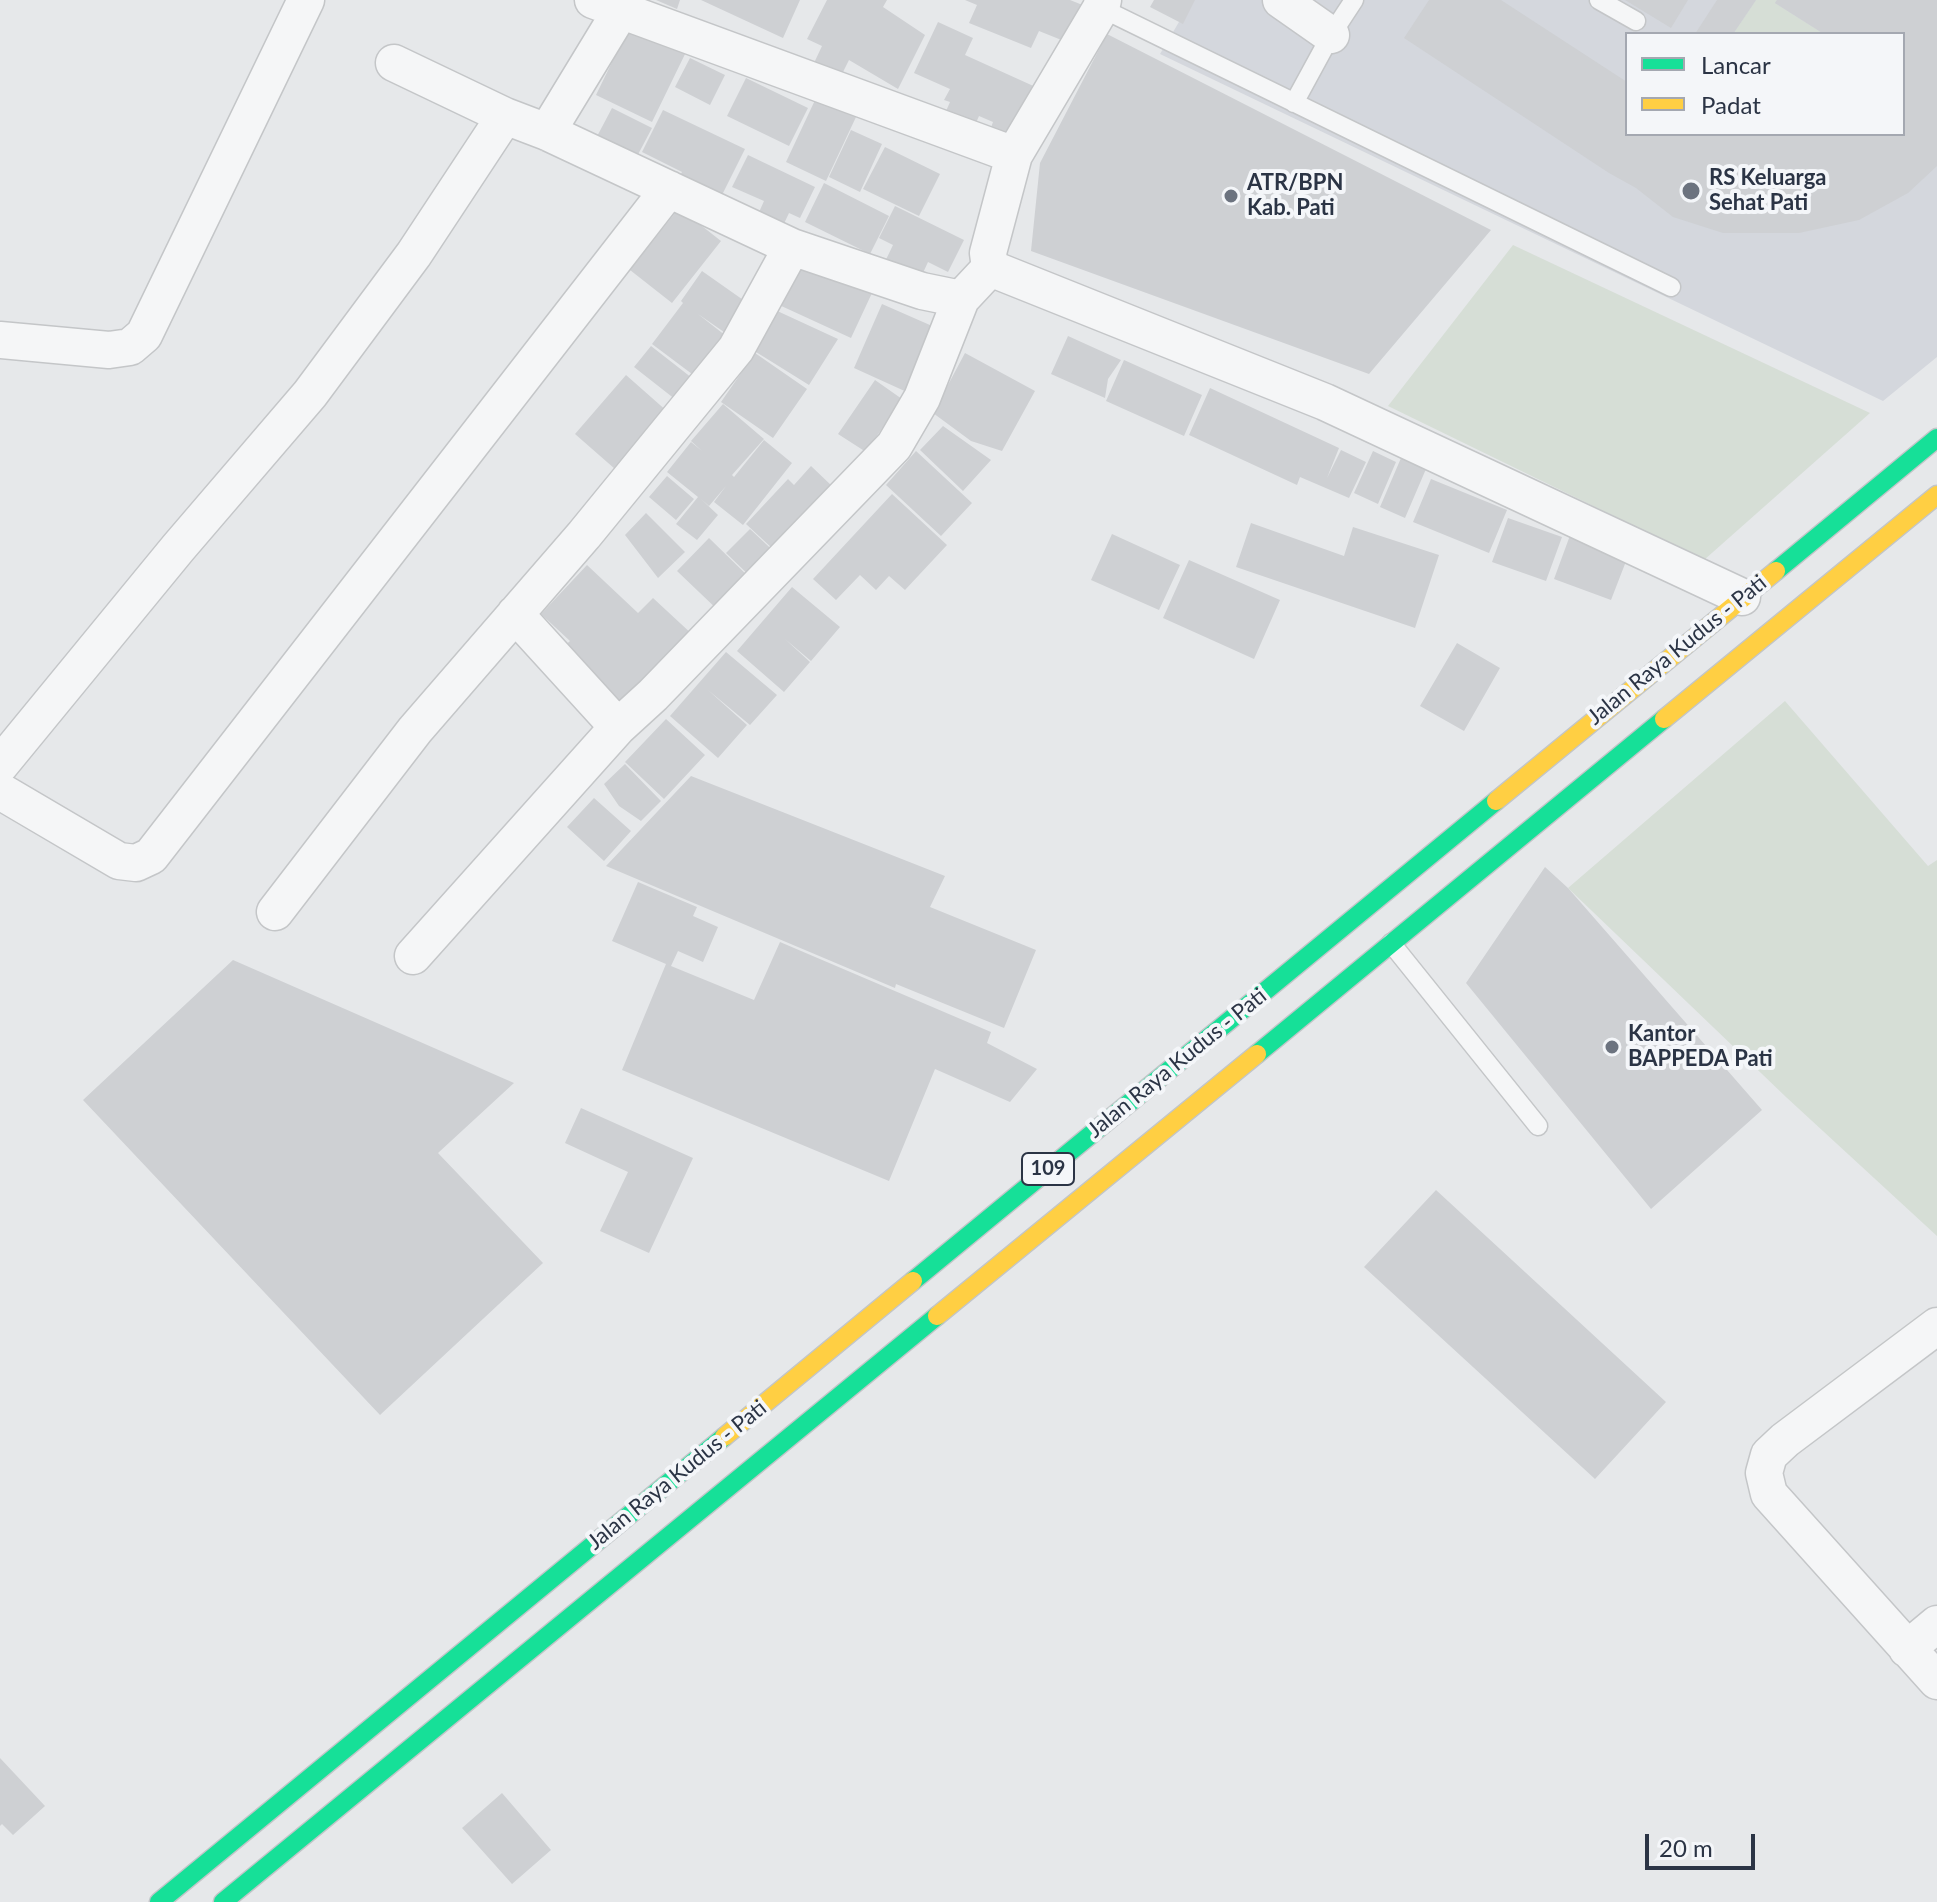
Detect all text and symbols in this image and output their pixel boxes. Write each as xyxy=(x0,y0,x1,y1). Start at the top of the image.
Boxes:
legend xyxy=(1625,32,1905,136)
text: Lancar xyxy=(1701,50,1771,79)
text: Padat xyxy=(1701,90,1761,119)
place label: RS Keluarga Sehat Pati xyxy=(1709,165,1826,216)
place label: ATR/BPN Kab. Pati xyxy=(1247,170,1343,222)
marker: RS Keluarga Sehat Pati xyxy=(1680,180,1702,202)
marker: ATR/BPN Kab. Pati xyxy=(1222,187,1240,205)
street label: Jalan Raya Kudus - Pati xyxy=(1582,570,1772,730)
street label: Jalan Raya Kudus - Pati xyxy=(1082,983,1272,1143)
place label: Kantor BAPPEDA Pati xyxy=(1628,1021,1773,1072)
marker: Kantor BAPPEDA Pati xyxy=(1603,1038,1621,1056)
road number: 109 xyxy=(1022,1153,1074,1185)
street label: Jalan Raya Kudus - Pati xyxy=(582,1395,772,1555)
scale bar xyxy=(1649,1818,1759,1868)
text: 20 m xyxy=(1659,1833,1713,1862)

